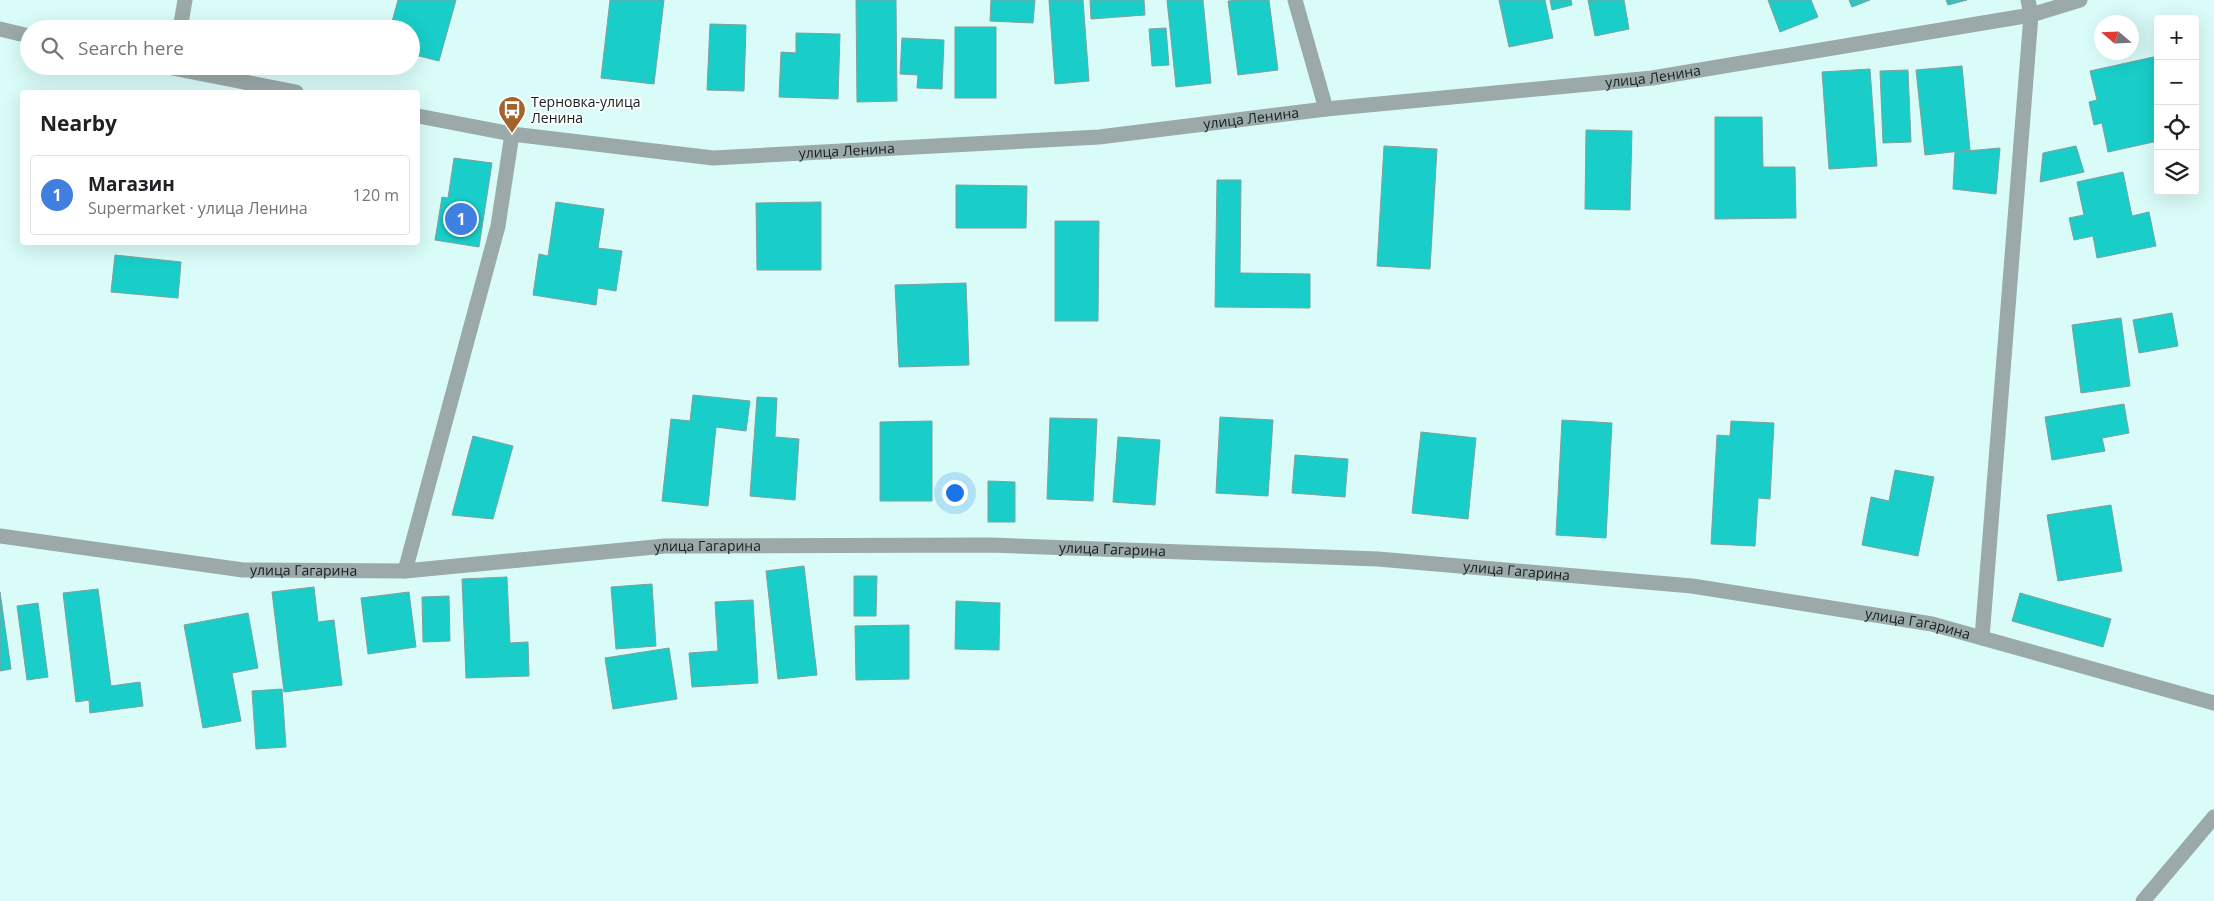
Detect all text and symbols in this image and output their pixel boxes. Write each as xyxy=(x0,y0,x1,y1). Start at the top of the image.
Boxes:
north arrow xyxy=(2094,15,2139,60)
map controls xyxy=(2154,15,2199,195)
button: + xyxy=(2154,15,2199,60)
search box xyxy=(20,20,420,75)
icon: search xyxy=(38,34,66,62)
text: Search here xyxy=(78,35,184,61)
street label: улица Ленина xyxy=(1604,60,1702,91)
button: − xyxy=(2154,60,2199,105)
place label: Терновка-улица Ленина xyxy=(531,92,640,127)
bus stop icon: Терновка-улица Ленина xyxy=(497,95,527,134)
street label: улица Ленина xyxy=(1202,102,1300,133)
button: locate xyxy=(2154,105,2199,150)
text: Nearby xyxy=(40,109,117,137)
street label: улица Ленина xyxy=(798,138,895,162)
button: layers xyxy=(2154,150,2199,195)
text: Магазин xyxy=(88,171,175,197)
text: 1 xyxy=(52,184,62,206)
text: 120 m xyxy=(353,184,399,206)
text: Supermarket · улица Ленина xyxy=(88,197,308,219)
pin: 1 xyxy=(445,200,477,238)
your location xyxy=(942,480,968,506)
street label: улица Гагарина xyxy=(653,536,761,556)
street label: улица Гагарина xyxy=(1058,537,1166,560)
street label: улица Гагарина xyxy=(1463,556,1571,584)
street label: улица Гагарина xyxy=(250,560,357,580)
street label: улица Гагарина xyxy=(1864,604,1973,643)

